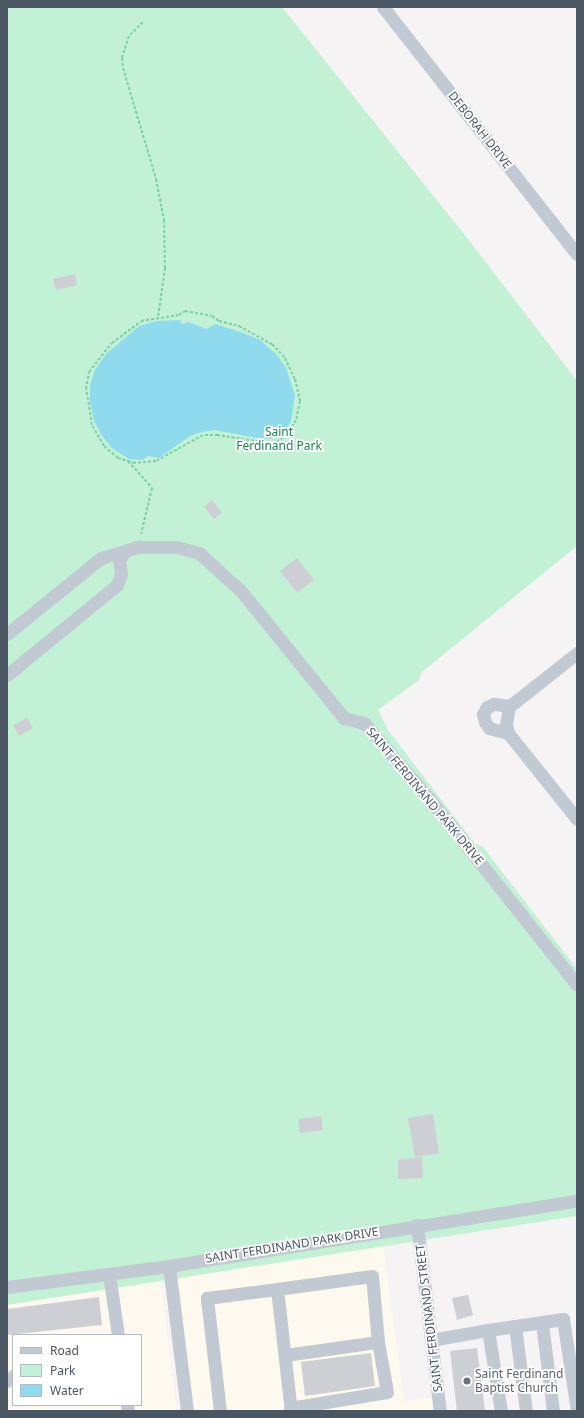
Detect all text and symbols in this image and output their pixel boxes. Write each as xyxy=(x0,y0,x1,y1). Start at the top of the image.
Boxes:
street label: DEBORAH DRIVE xyxy=(445,89,515,171)
park label: Saint Ferdinand Park xyxy=(236,425,322,453)
street label: SAINT FERDINAND PARK DRIVE xyxy=(363,724,487,868)
street label: SAINT FERDINAND PARK DRIVE xyxy=(205,1224,379,1266)
street label: SAINT FERDINAND STREET xyxy=(413,1243,445,1393)
legend xyxy=(12,1334,142,1406)
text: Road xyxy=(50,1342,79,1359)
text: Park xyxy=(50,1362,75,1379)
place label: Saint Ferdinand Baptist Church xyxy=(475,1367,563,1395)
marker: Saint Ferdinand Baptist Church xyxy=(462,1376,472,1386)
text: Water xyxy=(50,1382,84,1399)

